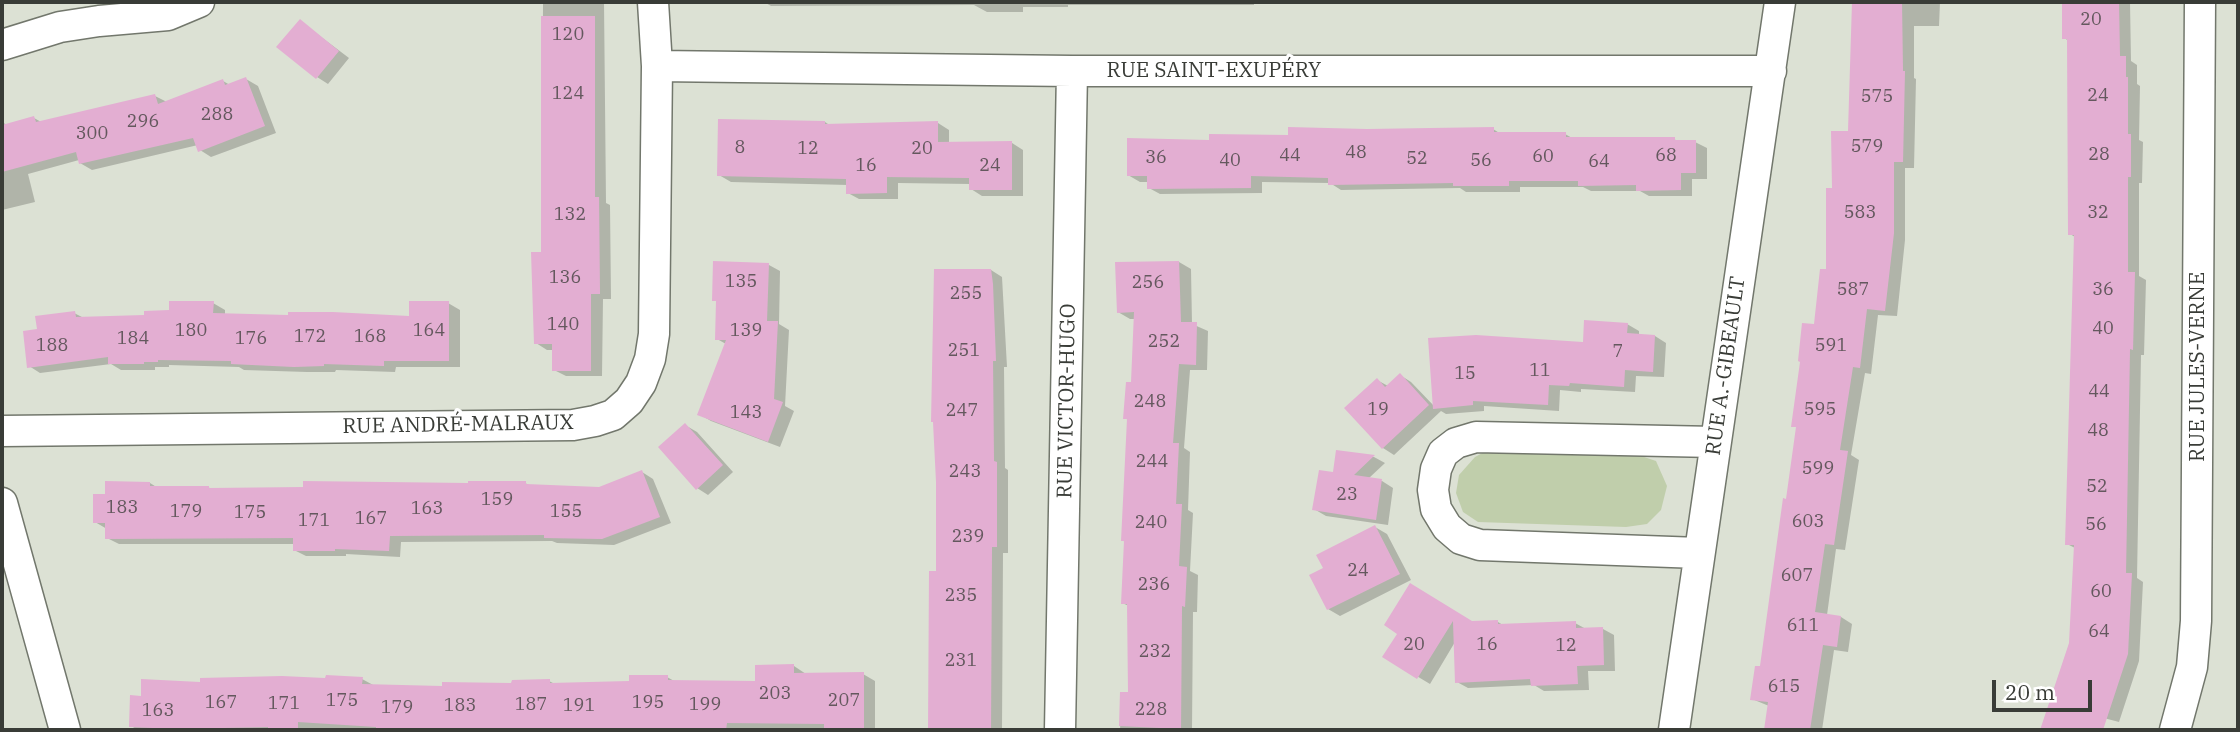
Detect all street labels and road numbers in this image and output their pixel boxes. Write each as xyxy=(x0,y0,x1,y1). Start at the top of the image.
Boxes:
street label: RUE SAINT-EXUPÉRY xyxy=(1107,58,1321,84)
street label: RUE JULES-VERNE xyxy=(2185,272,2211,462)
street label: RUE A.-GIBEAULT xyxy=(1701,275,1751,457)
street label: RUE VICTOR-HUGO xyxy=(1053,303,1081,499)
street label: RUE ANDRÉ-MALRAUX xyxy=(342,410,574,440)

